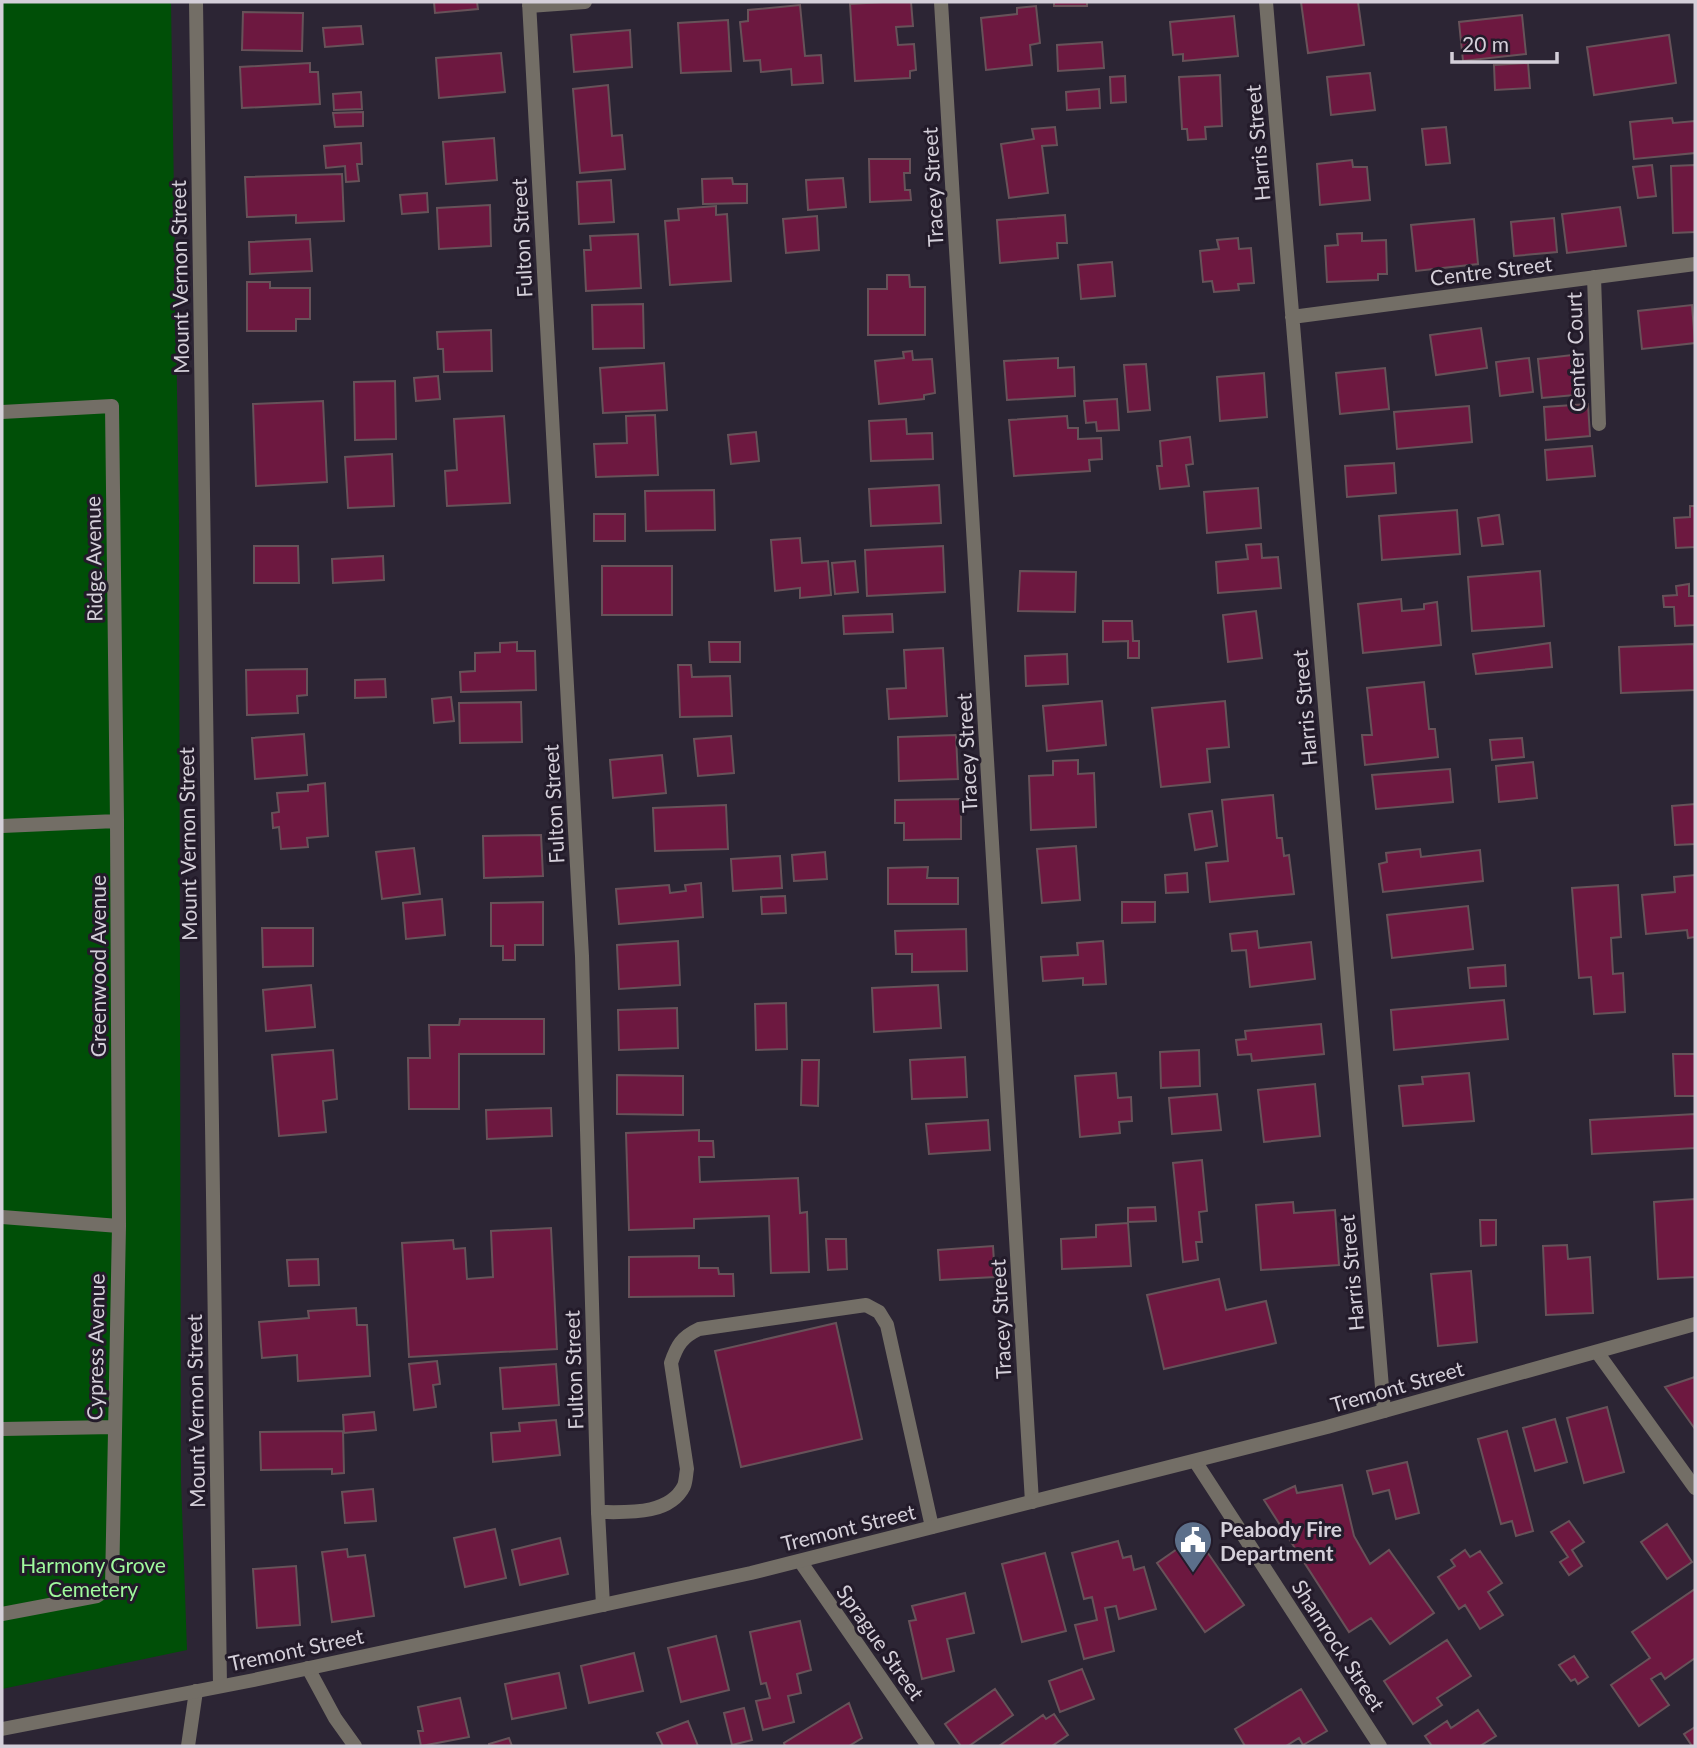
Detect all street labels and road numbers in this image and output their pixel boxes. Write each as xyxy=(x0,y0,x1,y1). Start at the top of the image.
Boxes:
street label: Harris Street xyxy=(1239,84,1275,202)
street label: Tracey Street xyxy=(916,126,948,247)
street label: Fulton Street xyxy=(505,177,537,298)
street label: Mount Vernon Street xyxy=(165,179,193,374)
street label: Centre Street xyxy=(1428,250,1554,290)
street label: Center Court xyxy=(1560,291,1590,413)
street label: Ridge Avenue xyxy=(79,496,107,622)
street label: Harris Street xyxy=(1286,649,1322,767)
street label: Tracey Street xyxy=(950,692,982,813)
street label: Fulton Street xyxy=(537,743,569,864)
street label: Mount Vernon Street xyxy=(173,746,201,941)
street label: Greenwood Avenue xyxy=(85,875,110,1057)
street label: Harris Street xyxy=(1333,1214,1369,1332)
street label: Tracey Street xyxy=(984,1258,1016,1379)
street label: Cypress Avenue xyxy=(81,1273,109,1421)
street label: Fulton Street xyxy=(558,1309,588,1430)
street label: Mount Vernon Street xyxy=(181,1313,209,1508)
street label: Tremont Street xyxy=(1328,1355,1467,1417)
street label: Tremont Street xyxy=(778,1498,918,1556)
street label: Shamrock Street xyxy=(1287,1575,1391,1716)
street label: Sprague Street xyxy=(832,1579,930,1705)
street label: Tremont Street xyxy=(226,1622,366,1676)

